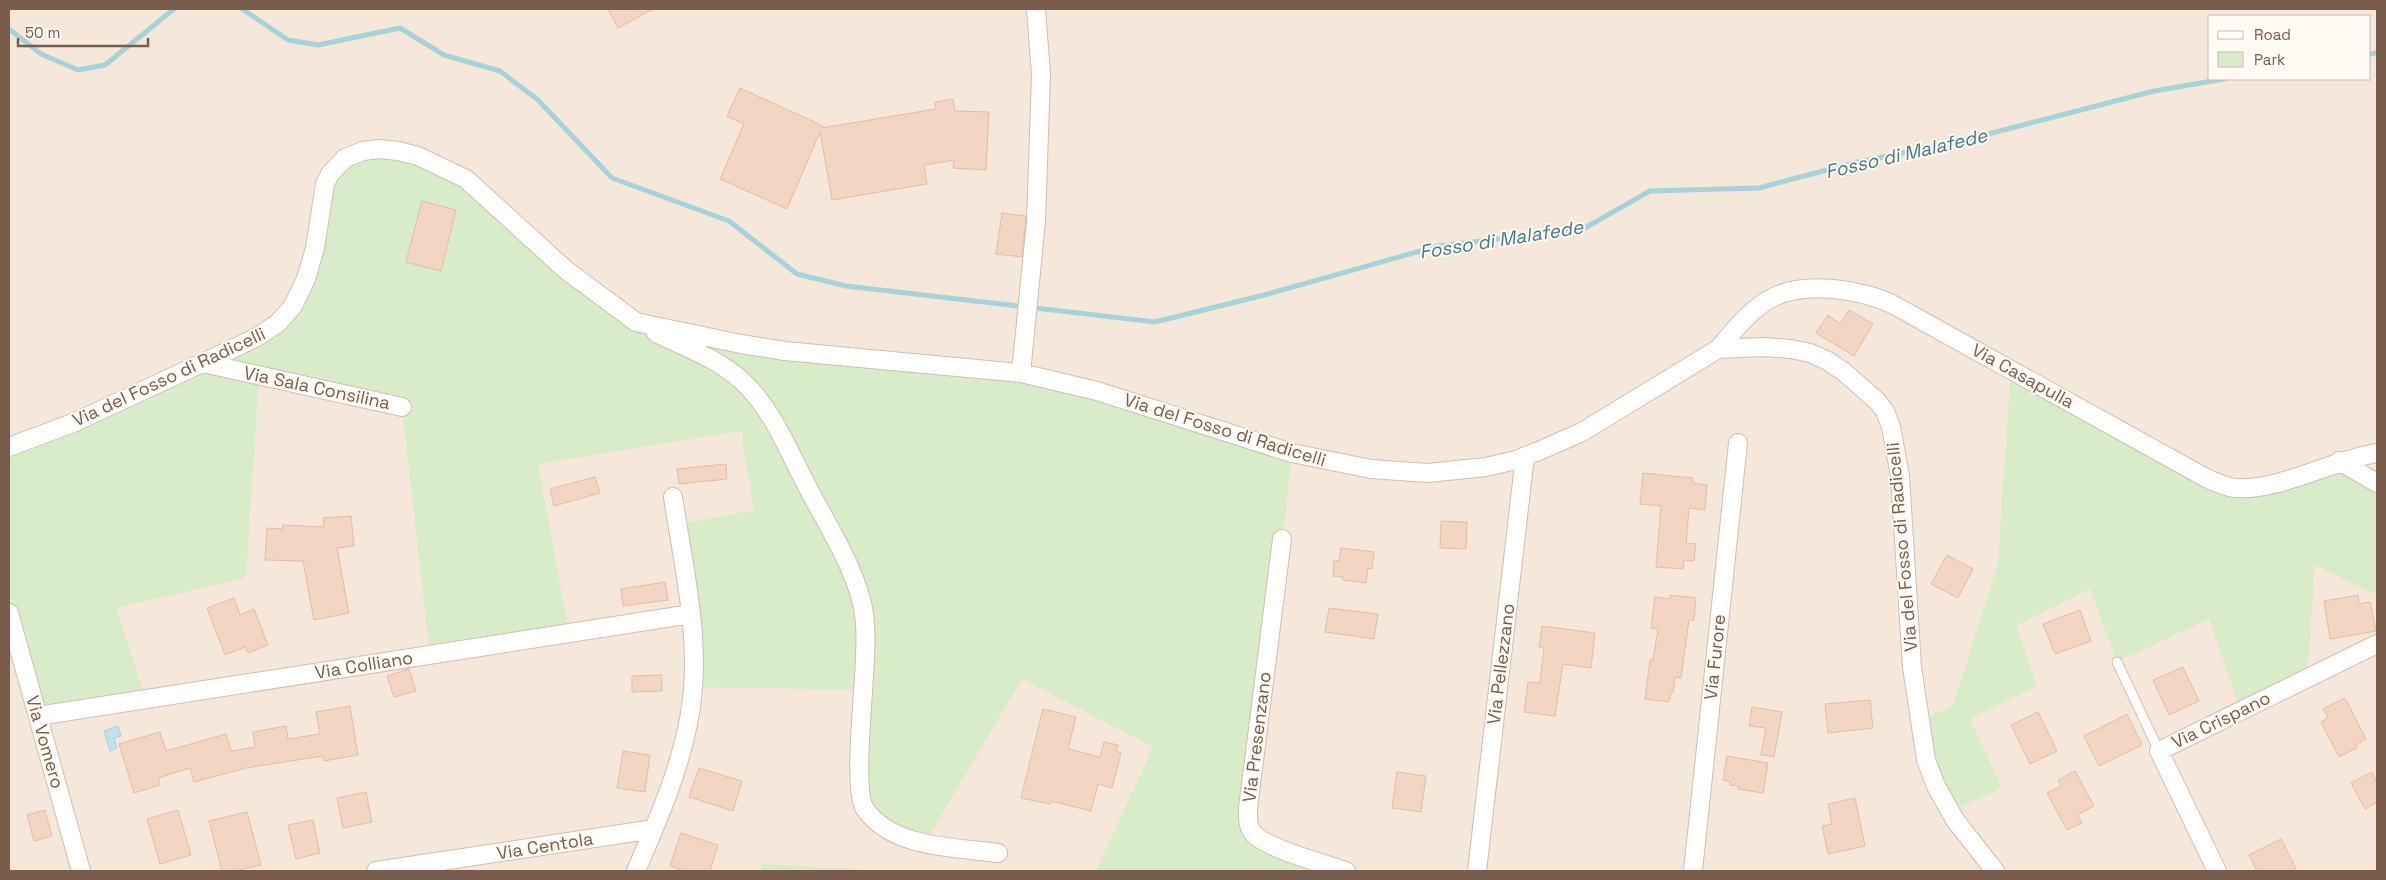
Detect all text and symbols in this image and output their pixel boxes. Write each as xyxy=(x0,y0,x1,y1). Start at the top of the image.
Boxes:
scale bar xyxy=(18,15,148,47)
legend xyxy=(2208,15,2371,80)
text: 50 m xyxy=(25,23,60,42)
text: Road xyxy=(2254,25,2291,44)
text: Park xyxy=(2254,50,2285,69)
water label: Fosso di Malafede xyxy=(1823,123,1990,184)
water label: Fosso di Malafede xyxy=(1417,214,1585,265)
street label: Via del Fosso di Radicelli xyxy=(69,322,269,431)
street label: Via Casapulla xyxy=(1968,338,2079,413)
street label: Via Sala Consilina xyxy=(242,361,392,414)
street label: Via del Fosso di Radicelli xyxy=(1121,388,1329,471)
street label: Via del Fosso di Radicelli xyxy=(1881,441,1922,653)
street label: Via Pellezzano xyxy=(1482,602,1519,726)
street label: Via Furore xyxy=(1699,613,1730,701)
street label: Via Colliano xyxy=(313,645,415,684)
street label: Via Presenzano xyxy=(1237,670,1276,804)
street label: Via Crispano xyxy=(2168,686,2274,753)
street label: Via Vomero xyxy=(21,693,70,791)
street label: Via Centola xyxy=(495,827,595,864)

